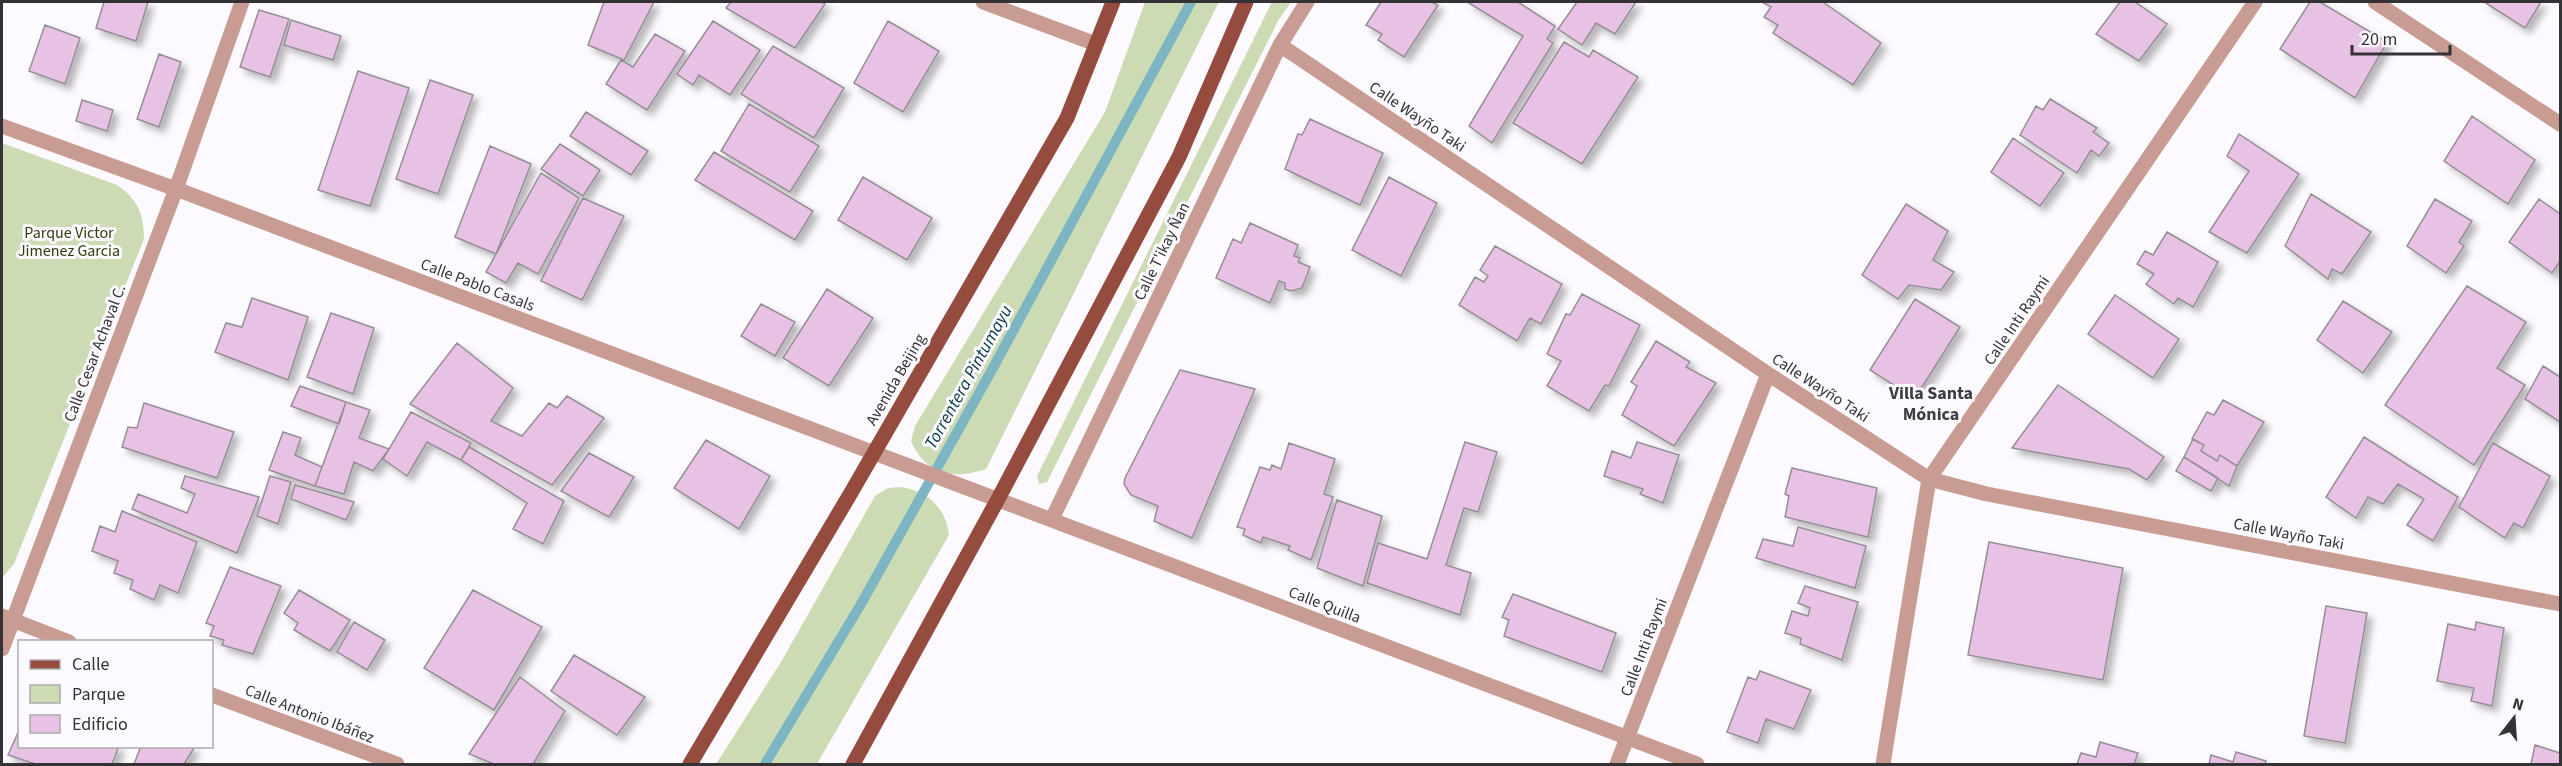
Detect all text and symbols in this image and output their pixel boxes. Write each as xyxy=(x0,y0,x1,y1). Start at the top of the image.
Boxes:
scale bar xyxy=(2352,18,2450,56)
text: 20 m xyxy=(2361,27,2397,52)
street label: Calle Wayño Taki xyxy=(1365,76,1470,157)
street label: Calle T'ikay Ñan xyxy=(1129,199,1195,304)
park label: Parque Victor Jimenez Garcia xyxy=(18,222,120,262)
street label: Calle Pablo Casals xyxy=(417,253,538,317)
street label: Calle Inti Raymi xyxy=(1979,271,2055,370)
street label: Calle Cesar Achaval C. xyxy=(59,282,131,425)
water label: Torrentera Pintumayu xyxy=(918,301,1018,454)
street label: Avenida Beijing xyxy=(861,330,931,429)
street label: Calle Wayño Taki xyxy=(1767,348,1874,428)
district label: Villa Santa Mónica xyxy=(1888,381,1973,427)
street label: Calle Wayño Taki xyxy=(2232,512,2346,555)
street label: Calle Quilla xyxy=(1285,581,1364,629)
street label: Calle Inti Raymi xyxy=(1615,595,1673,700)
legend xyxy=(18,640,213,748)
text: Calle xyxy=(72,652,110,677)
street label: Calle Antonio Ibáñez xyxy=(242,679,378,749)
text: Parque xyxy=(72,682,125,707)
north arrow xyxy=(2484,688,2544,748)
text: N xyxy=(2510,693,2526,717)
text: Edificio xyxy=(72,712,128,737)

